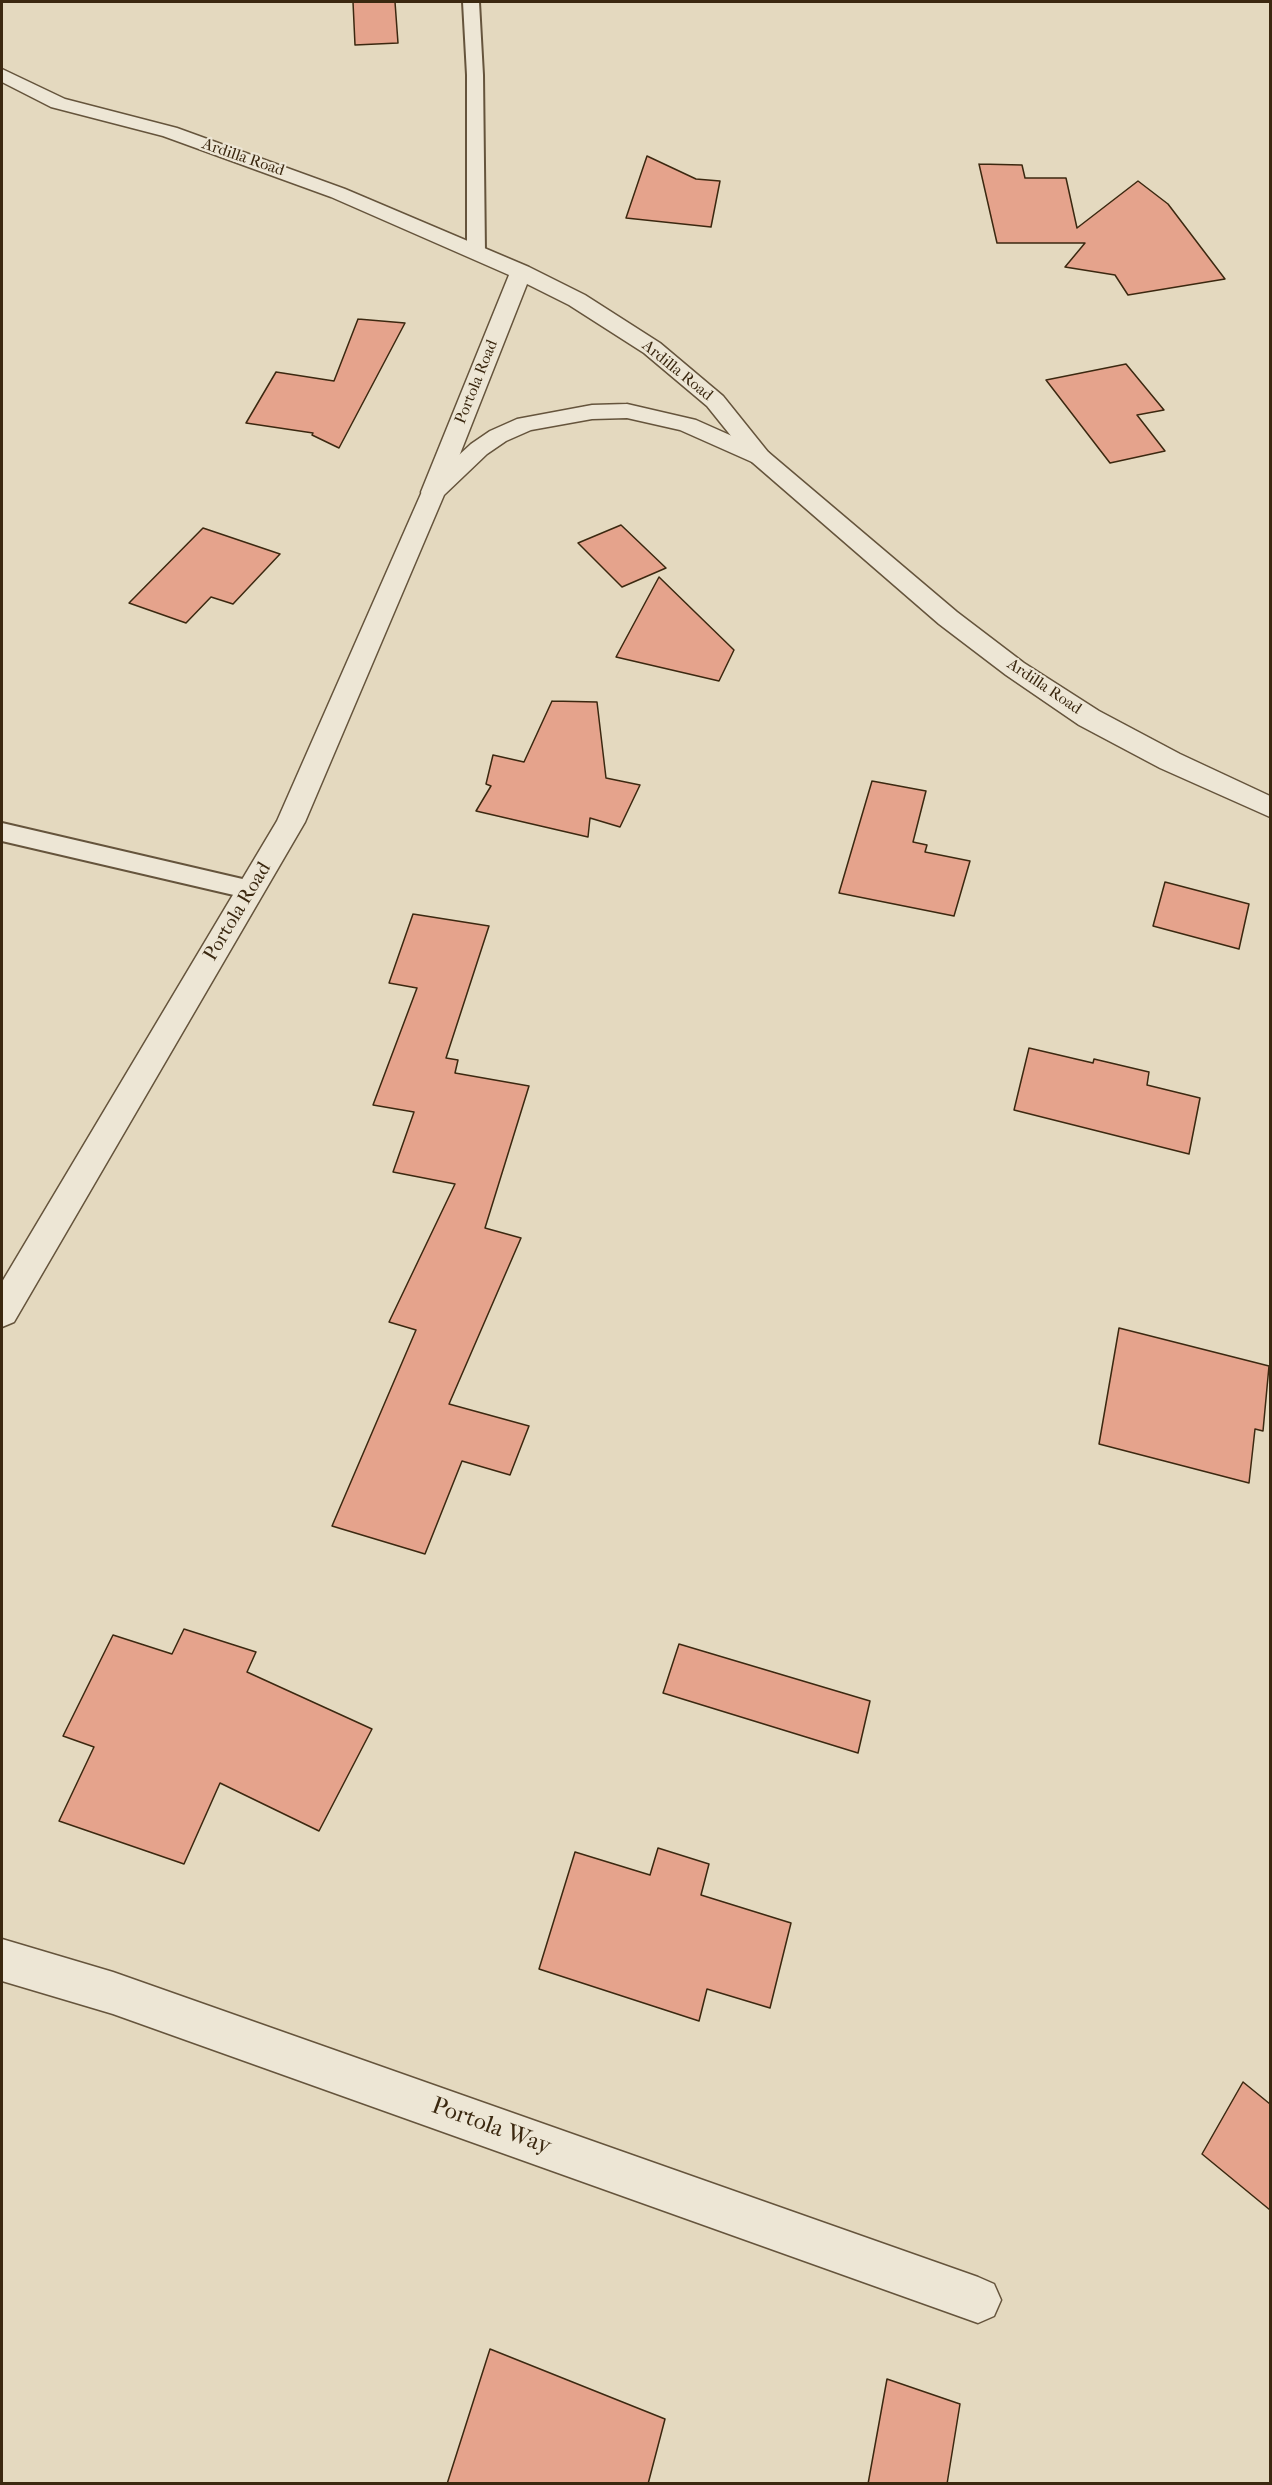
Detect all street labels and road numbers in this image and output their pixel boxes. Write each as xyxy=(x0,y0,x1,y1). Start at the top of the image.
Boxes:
street label: Ardilla Road xyxy=(199,135,287,181)
street label: Portola Road xyxy=(451,337,503,427)
street label: Ardilla Road xyxy=(638,337,716,405)
street label: Ardilla Road xyxy=(1003,655,1085,719)
street label: Portola Road xyxy=(199,858,277,966)
street label: Portola Way xyxy=(427,2092,555,2162)

